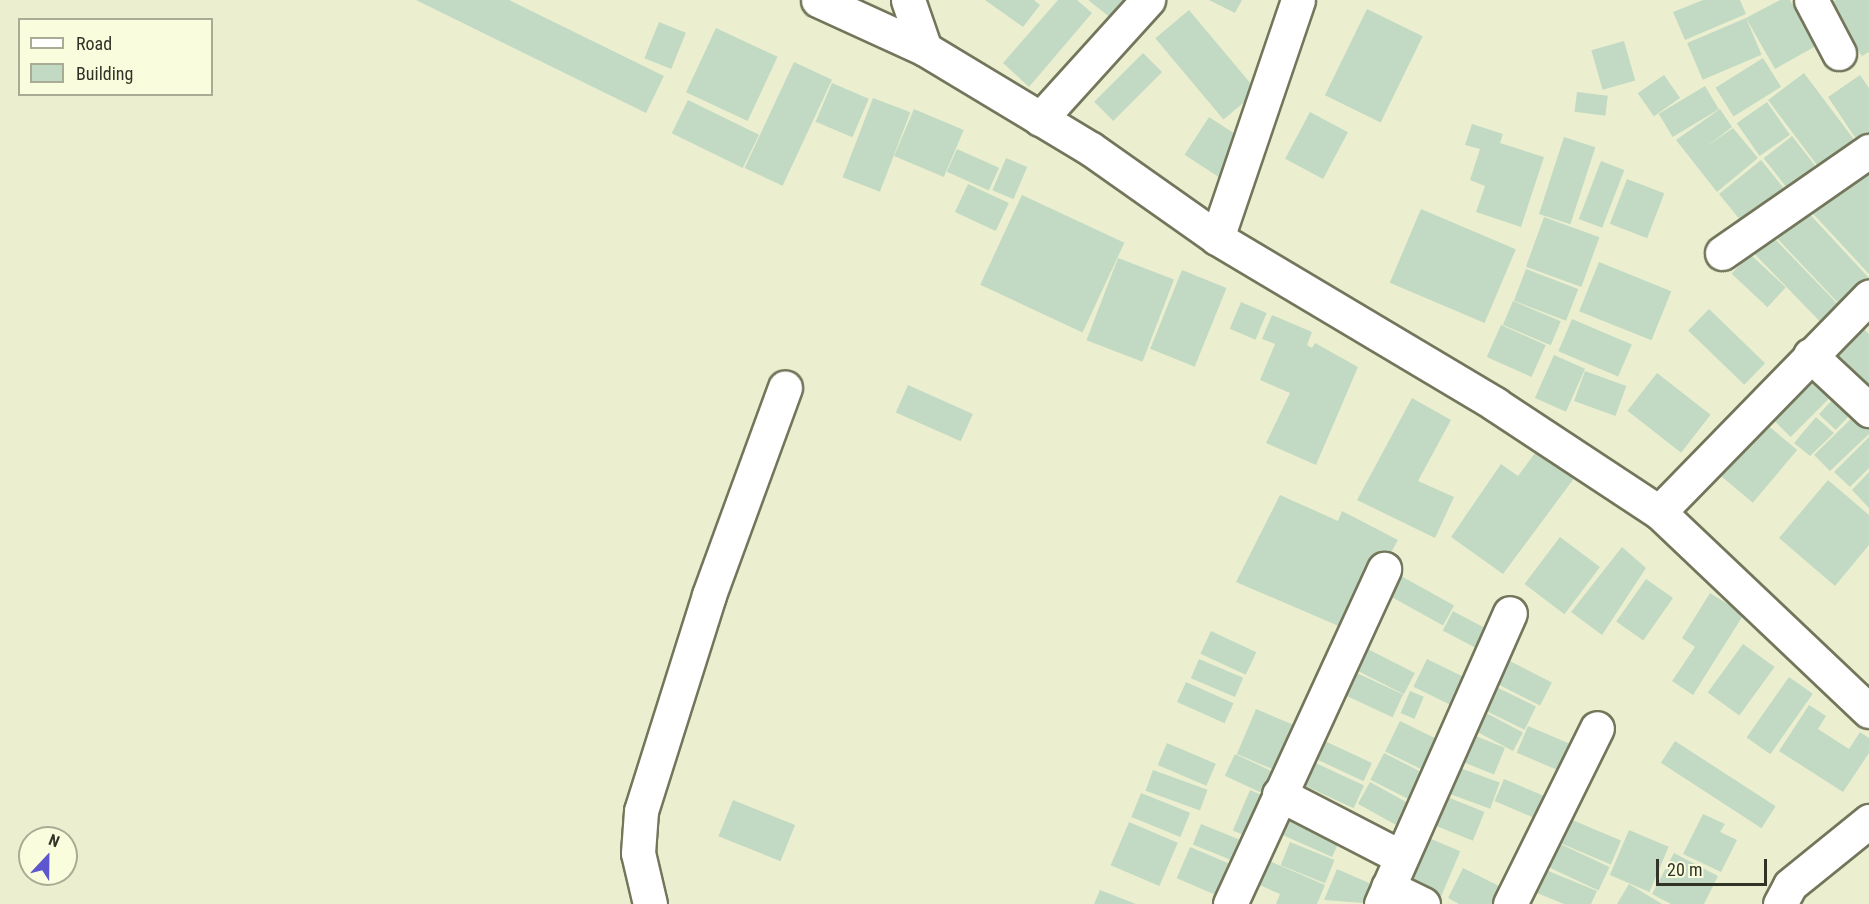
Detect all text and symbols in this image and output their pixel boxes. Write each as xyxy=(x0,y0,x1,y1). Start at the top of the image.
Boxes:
legend xyxy=(18,18,213,96)
text: Road xyxy=(76,33,112,54)
text: Building xyxy=(76,63,133,84)
north arrow xyxy=(18,826,78,886)
text: N xyxy=(46,830,62,851)
scale bar xyxy=(1659,847,1770,885)
text: 20 m xyxy=(1667,859,1702,880)

